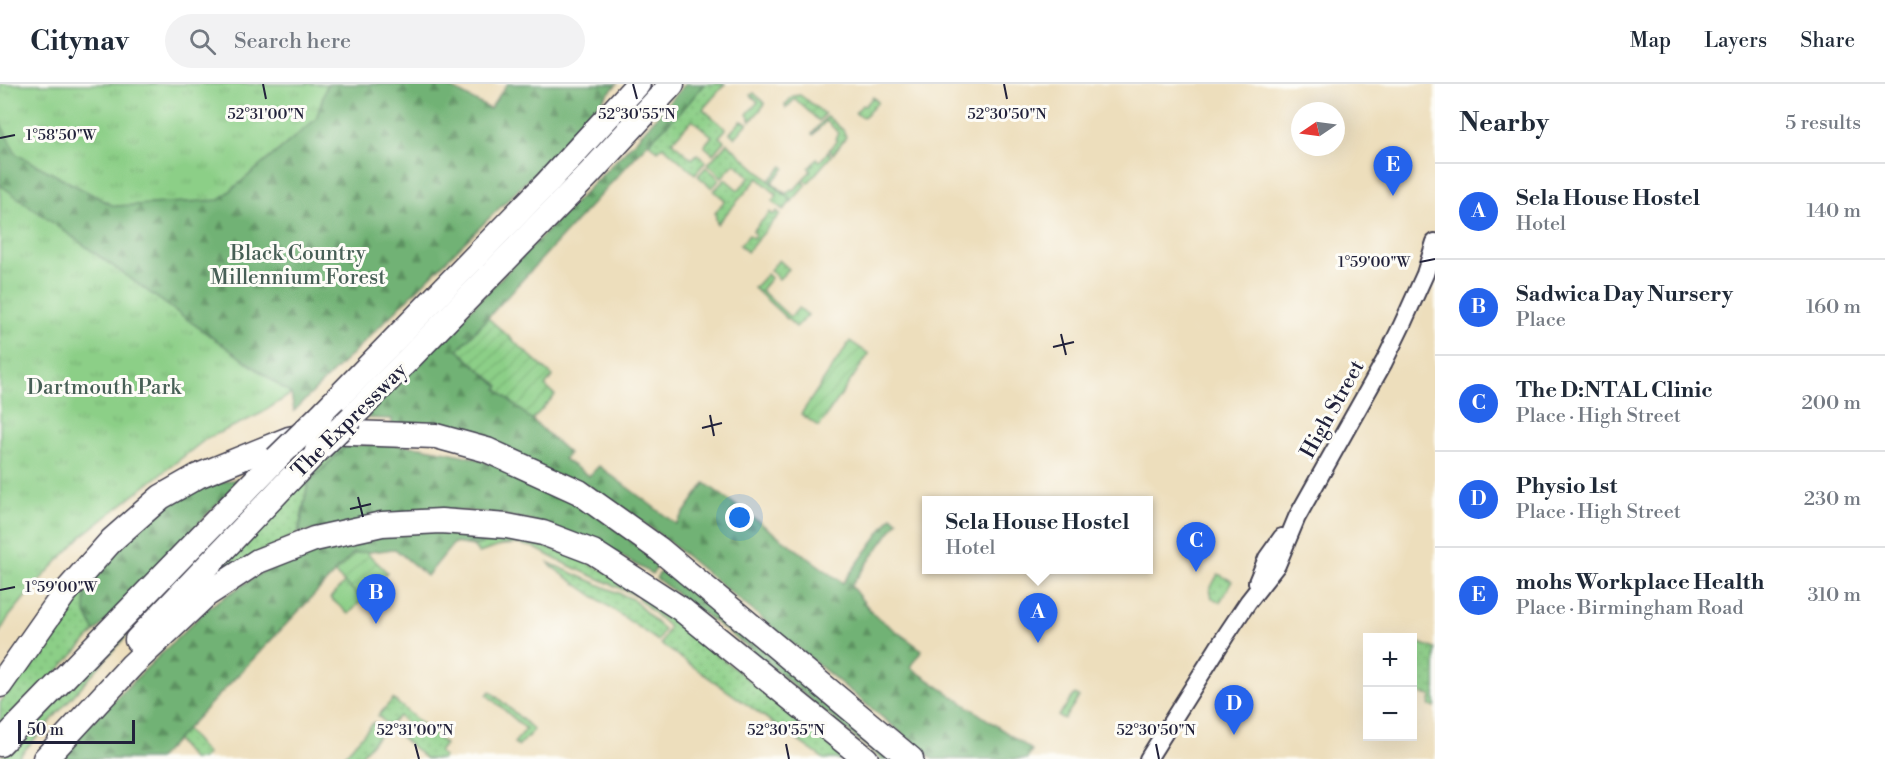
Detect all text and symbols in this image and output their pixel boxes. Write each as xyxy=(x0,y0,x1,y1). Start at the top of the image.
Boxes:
search box xyxy=(165,14,585,68)
text: Citynav xyxy=(30,24,129,59)
icon: search xyxy=(186,25,219,58)
text: Search here xyxy=(234,28,351,55)
text: Map xyxy=(1630,28,1671,54)
text: Layers xyxy=(1704,28,1767,54)
text: Share xyxy=(1800,28,1855,54)
north arrow xyxy=(1291,102,1345,156)
text: 52°31'00"N xyxy=(228,105,304,124)
text: 52°30'55"N xyxy=(598,105,676,124)
text: 52°30'50"N xyxy=(967,105,1047,124)
text: Nearby xyxy=(1459,107,1549,139)
text: 5 results xyxy=(1785,111,1861,136)
text: 1°58'50"W xyxy=(26,126,97,145)
pin: E xyxy=(1374,147,1412,196)
text: Sela House Hostel xyxy=(1516,185,1700,212)
text: A xyxy=(1471,199,1486,224)
text: 140 m xyxy=(1806,199,1861,224)
text: Hotel xyxy=(1516,212,1566,237)
park label: Black Country Millennium Forest xyxy=(210,241,386,291)
text: 1°59'00"W xyxy=(1338,253,1410,272)
text: Sadwica Day Nursery xyxy=(1516,281,1733,308)
text: B xyxy=(1471,295,1486,320)
text: 160 m xyxy=(1806,295,1861,320)
text: Place xyxy=(1516,308,1566,333)
street label: High Street xyxy=(1295,355,1371,463)
street label: The Expressway xyxy=(287,357,413,484)
park label: Dartmouth Park xyxy=(27,375,182,401)
text: The D:NTAL Clinic xyxy=(1516,377,1713,404)
text: C xyxy=(1471,391,1486,416)
text: 200 m xyxy=(1801,391,1861,416)
text: Place · High Street xyxy=(1516,404,1681,429)
text: Physio 1st xyxy=(1516,473,1617,500)
text: D xyxy=(1471,487,1486,512)
text: 230 m xyxy=(1804,487,1861,512)
popup xyxy=(922,496,1153,574)
text: Place · High Street xyxy=(1516,500,1681,525)
your location xyxy=(725,503,754,532)
text: Sela House Hostel xyxy=(945,509,1130,536)
pin: C xyxy=(1176,522,1216,572)
text: Hotel xyxy=(945,536,996,561)
text: mohs Workplace Health xyxy=(1516,569,1764,596)
pin: B xyxy=(356,574,395,624)
text: 1°59'00"W xyxy=(25,578,97,597)
text: E xyxy=(1472,583,1485,608)
text: 310 m xyxy=(1808,583,1861,608)
pin: A xyxy=(1018,594,1058,643)
text: Place · Birmingham Road xyxy=(1516,596,1744,621)
map controls xyxy=(1363,633,1417,741)
button: + xyxy=(1363,633,1417,687)
pin: D xyxy=(1214,686,1254,735)
button: − xyxy=(1363,687,1417,741)
scale bar xyxy=(18,717,135,744)
text: 50 m xyxy=(27,720,64,740)
text: 52°31'00"N xyxy=(377,721,453,740)
text: 52°30'55"N xyxy=(747,721,825,740)
text: 52°30'50"N xyxy=(1116,721,1196,740)

